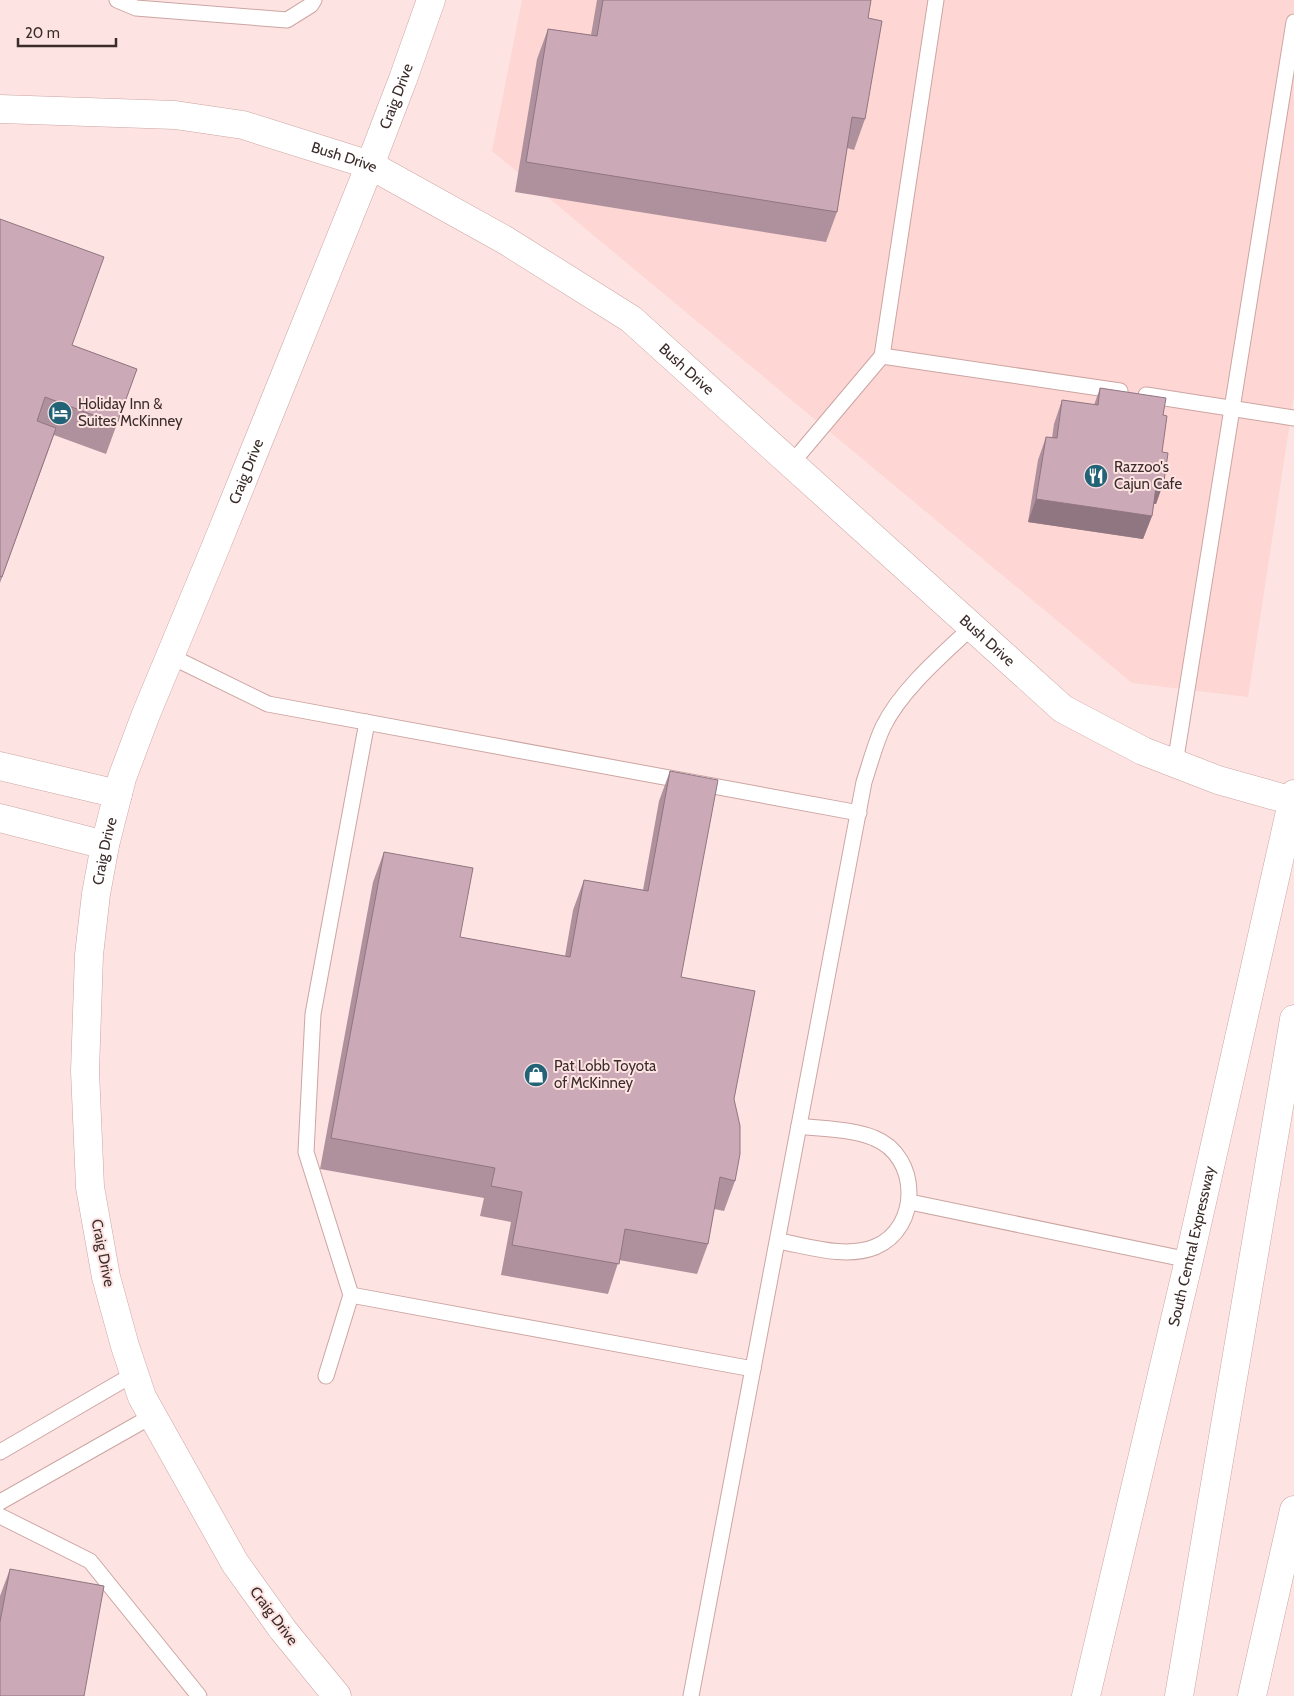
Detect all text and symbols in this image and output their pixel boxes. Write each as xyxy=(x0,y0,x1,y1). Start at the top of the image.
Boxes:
scale bar xyxy=(18,15,115,47)
text: 20 m xyxy=(25,24,60,42)
street label: Craig Drive xyxy=(376,61,417,132)
street label: Bush Drive xyxy=(309,138,381,176)
street label: Bush Drive xyxy=(655,340,718,399)
place label: Holiday Inn & Suites McKinney xyxy=(78,395,183,430)
hotel icon: Holiday Inn & Suites McKinney xyxy=(47,400,73,426)
street label: Craig Drive xyxy=(225,436,267,507)
place label: Razzoo's Cajun Cafe xyxy=(1114,458,1182,493)
restaurant icon: Razzoo's Cajun Cafe xyxy=(1083,463,1109,489)
street label: Bush Drive xyxy=(956,611,1019,670)
street label: Craig Drive xyxy=(89,815,121,886)
place label: Pat Lobb Toyota of McKinney xyxy=(554,1057,657,1092)
shop icon: Pat Lobb Toyota of McKinney xyxy=(523,1062,549,1088)
street label: South Central Expressway xyxy=(1165,1164,1219,1328)
street label: Craig Drive xyxy=(88,1218,118,1289)
street label: Craig Drive xyxy=(246,1583,302,1649)

